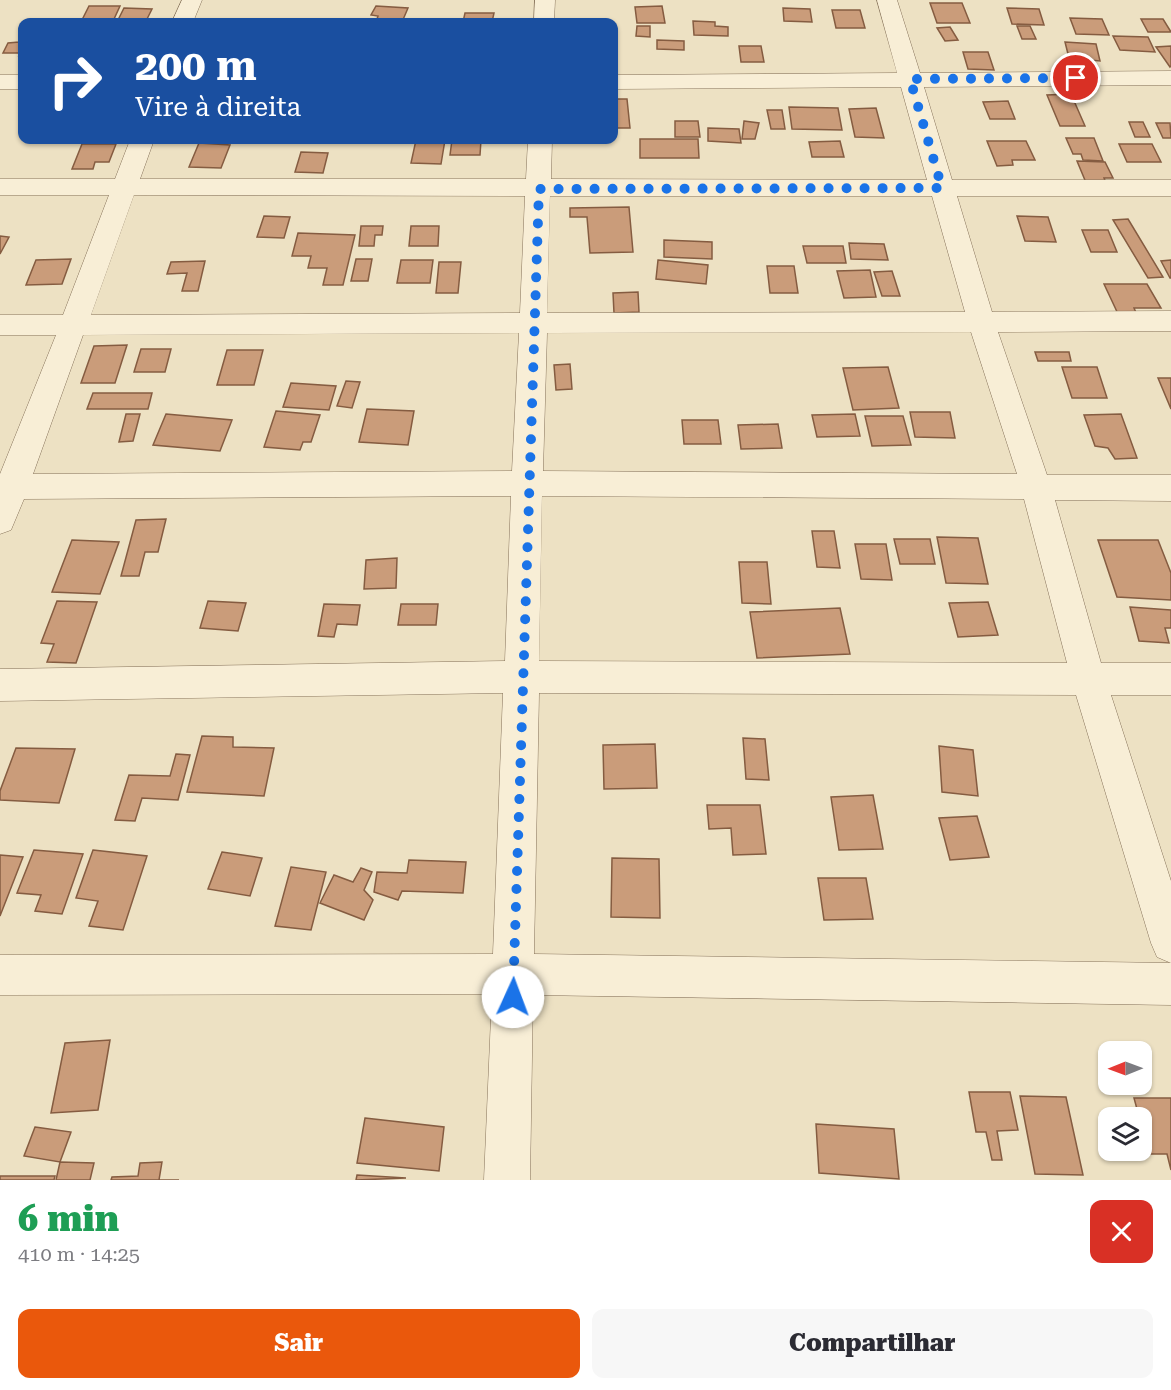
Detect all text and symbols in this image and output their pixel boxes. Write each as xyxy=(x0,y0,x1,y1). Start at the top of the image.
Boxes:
text: 200 m xyxy=(135,41,257,90)
icon: right xyxy=(36,42,114,120)
pin xyxy=(1050,52,1101,103)
icon: arrive xyxy=(1059,61,1092,94)
text: Vire à direita xyxy=(135,91,301,123)
position arrow xyxy=(481,965,545,1029)
north arrow xyxy=(1098,1041,1152,1095)
map controls xyxy=(1098,1041,1152,1161)
button: layers xyxy=(1098,1107,1152,1161)
text: 6 min xyxy=(18,1198,119,1240)
button: close xyxy=(1090,1200,1153,1263)
text: 410 m · 14:25 xyxy=(18,1242,140,1266)
button: Sair xyxy=(18,1309,580,1378)
button: Compartilhar xyxy=(592,1309,1153,1378)

